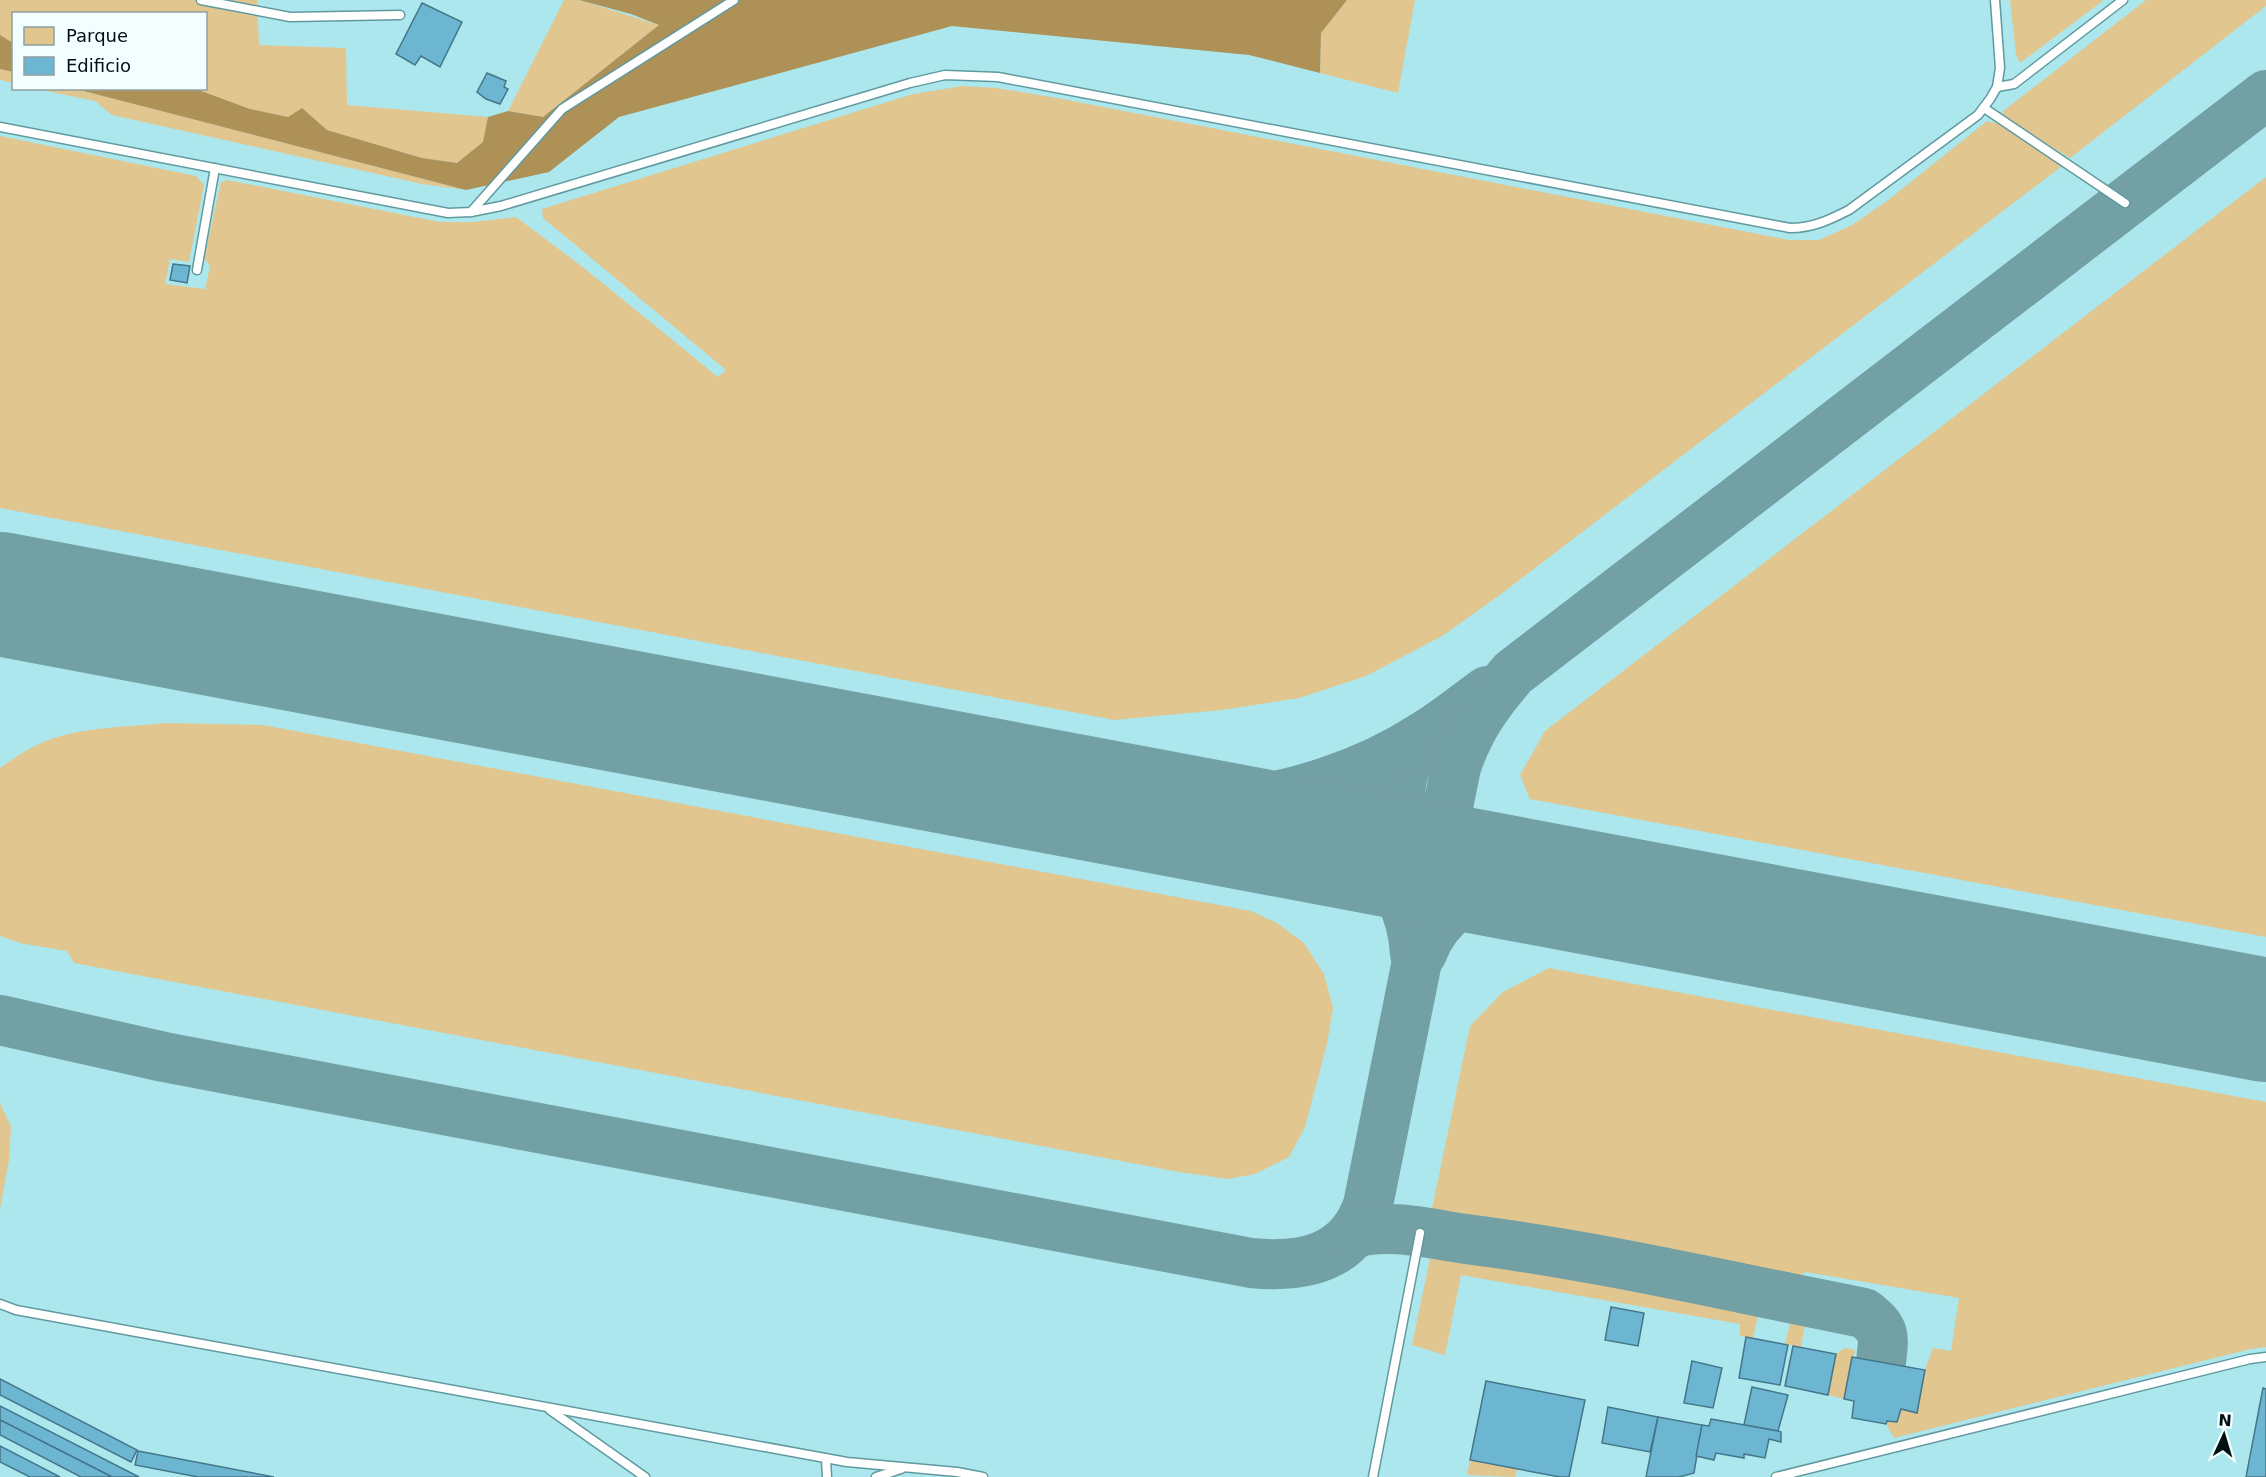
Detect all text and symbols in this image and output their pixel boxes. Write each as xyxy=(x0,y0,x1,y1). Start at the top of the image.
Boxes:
legend xyxy=(12,12,207,90)
text: Parque xyxy=(66,25,128,46)
text: Edificio xyxy=(66,55,131,76)
north arrow xyxy=(2194,1405,2254,1465)
text: N xyxy=(2218,1411,2232,1430)

